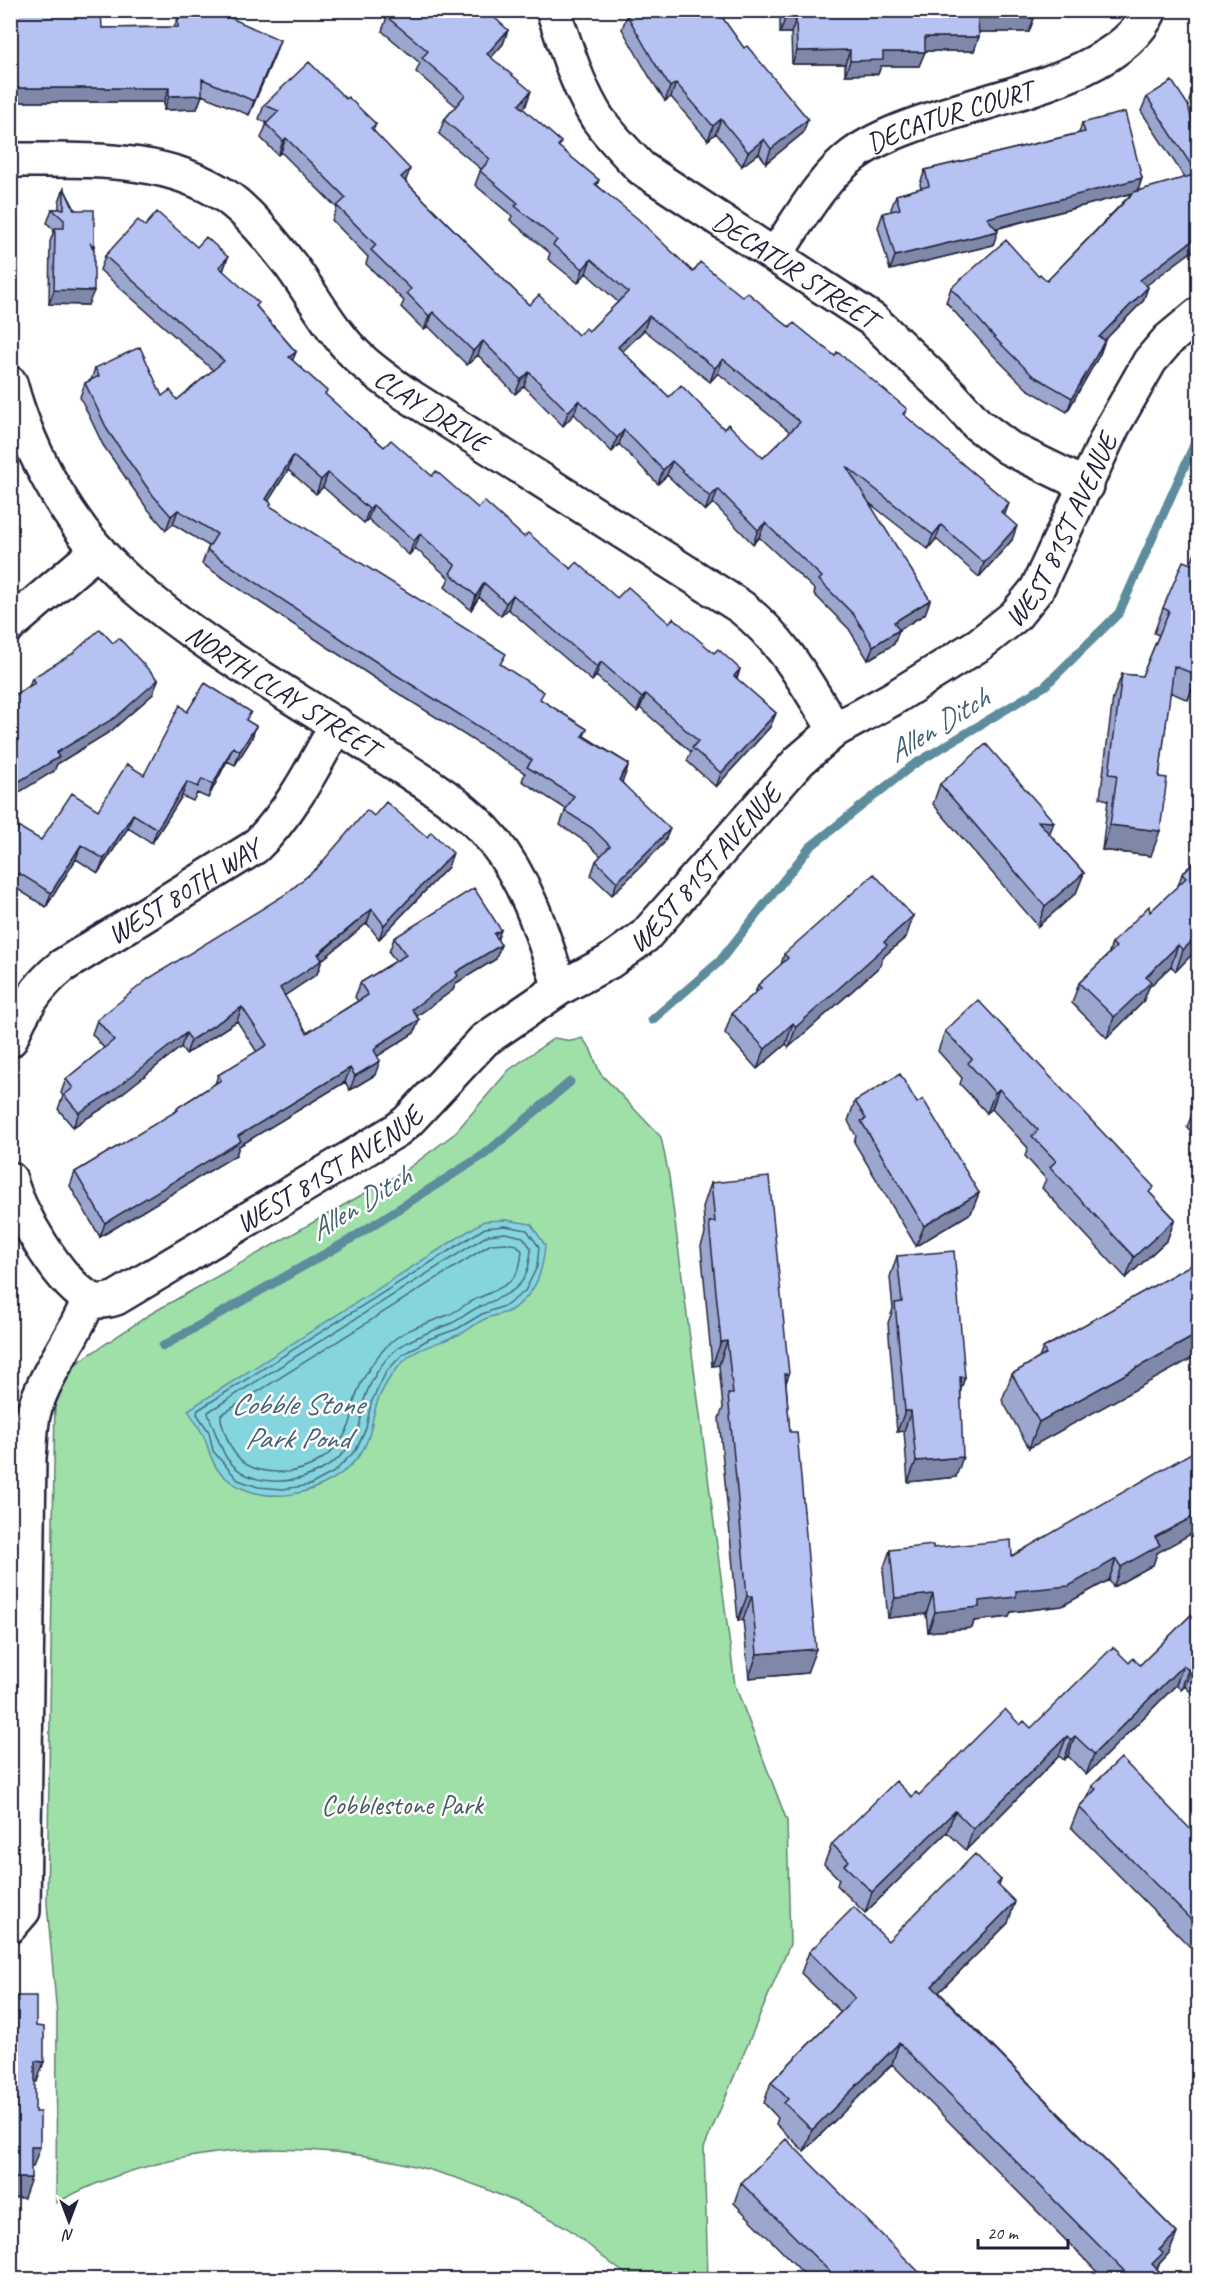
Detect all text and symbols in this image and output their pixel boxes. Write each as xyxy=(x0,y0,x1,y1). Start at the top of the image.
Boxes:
street label: DECATUR COURT xyxy=(860,70,1043,161)
street label: DECATUR STREET xyxy=(707,203,890,340)
street label: CLAY DRIVE xyxy=(368,360,498,461)
street label: WEST 81ST AVENUE xyxy=(996,425,1126,634)
street label: NORTH CLAY STREET xyxy=(180,616,391,769)
water label: Allen Ditch xyxy=(880,678,998,771)
street label: WEST 81ST AVENUE xyxy=(622,774,790,960)
street label: WEST 80TH WAY xyxy=(101,828,271,951)
street label: WEST 81ST AVENUE xyxy=(229,1097,432,1240)
water label: Allen Ditch xyxy=(302,1156,420,1249)
water label: Cobble Stone Park Pond xyxy=(231,1385,367,1457)
park label: Cobblestone Park xyxy=(321,1787,485,1822)
north arrow xyxy=(39,2191,99,2251)
scale bar xyxy=(978,2212,1068,2250)
text: 20 m xyxy=(987,2222,1020,2244)
text: N xyxy=(61,2225,74,2245)

